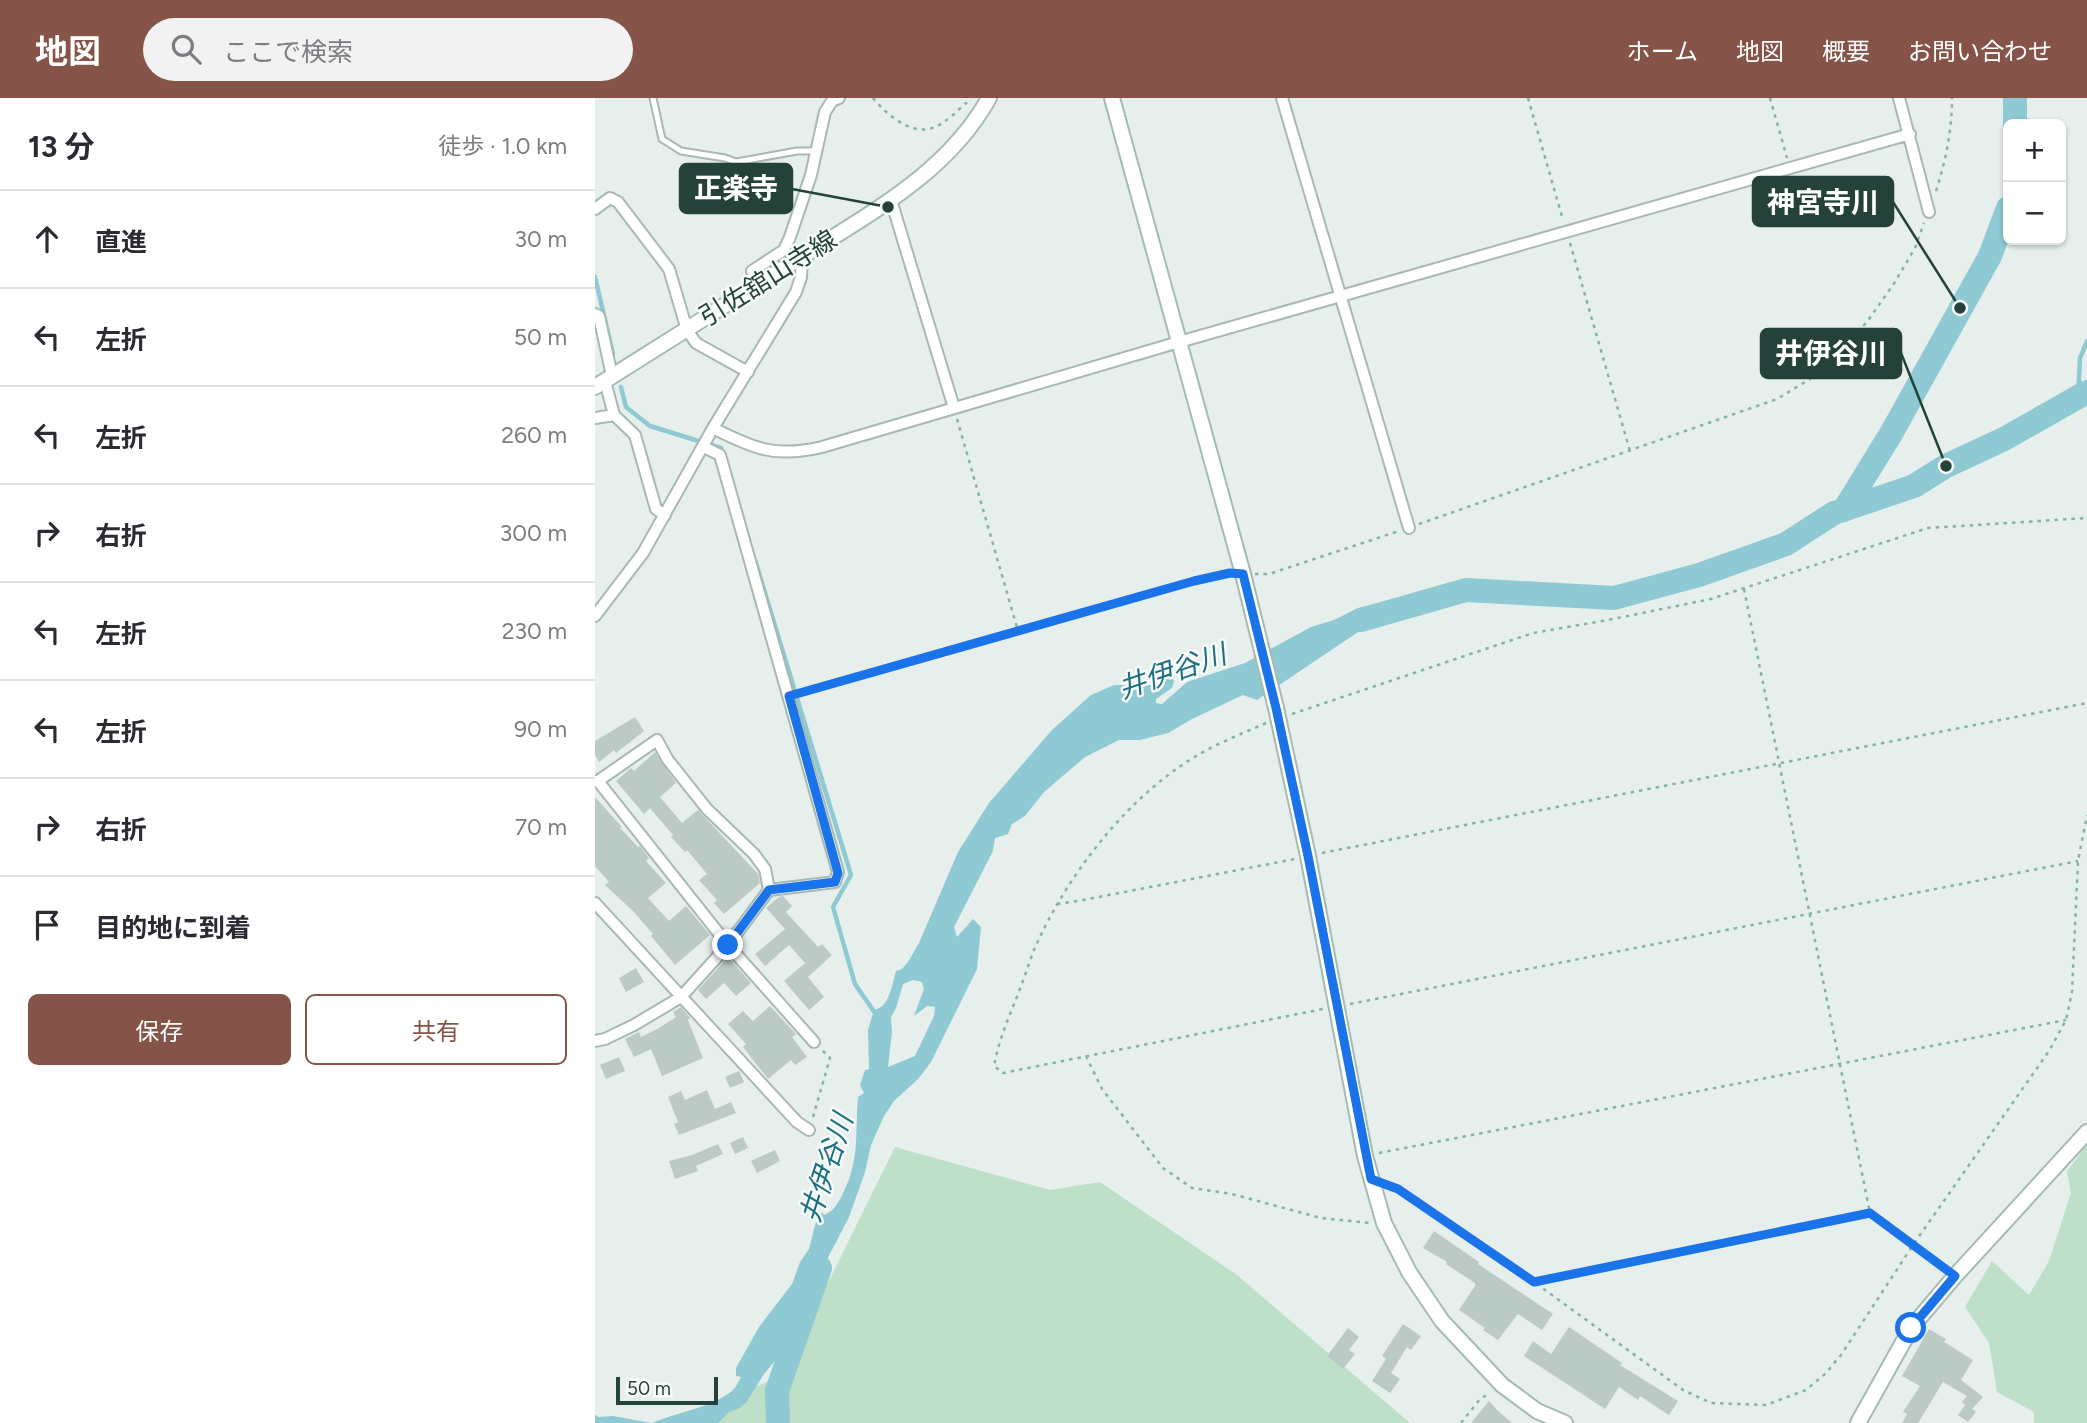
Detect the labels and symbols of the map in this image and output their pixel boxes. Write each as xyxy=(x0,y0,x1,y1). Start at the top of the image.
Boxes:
callout: 正楽寺 xyxy=(680,164,792,213)
text: 正楽寺 xyxy=(694,171,778,205)
callout: 神宮寺川 xyxy=(1753,177,1893,226)
text: 神宮寺川 xyxy=(1767,185,1879,219)
street label: 引佐舘山寺線 xyxy=(693,223,843,333)
callout: 井伊谷川 xyxy=(1761,329,1901,378)
text: 井伊谷川 xyxy=(1775,336,1887,370)
water label: 井伊谷川 xyxy=(1114,636,1233,705)
route end xyxy=(712,929,743,960)
water label: 井伊谷川 xyxy=(793,1107,860,1227)
route start xyxy=(1895,1312,1926,1343)
scale bar xyxy=(616,1374,717,1406)

